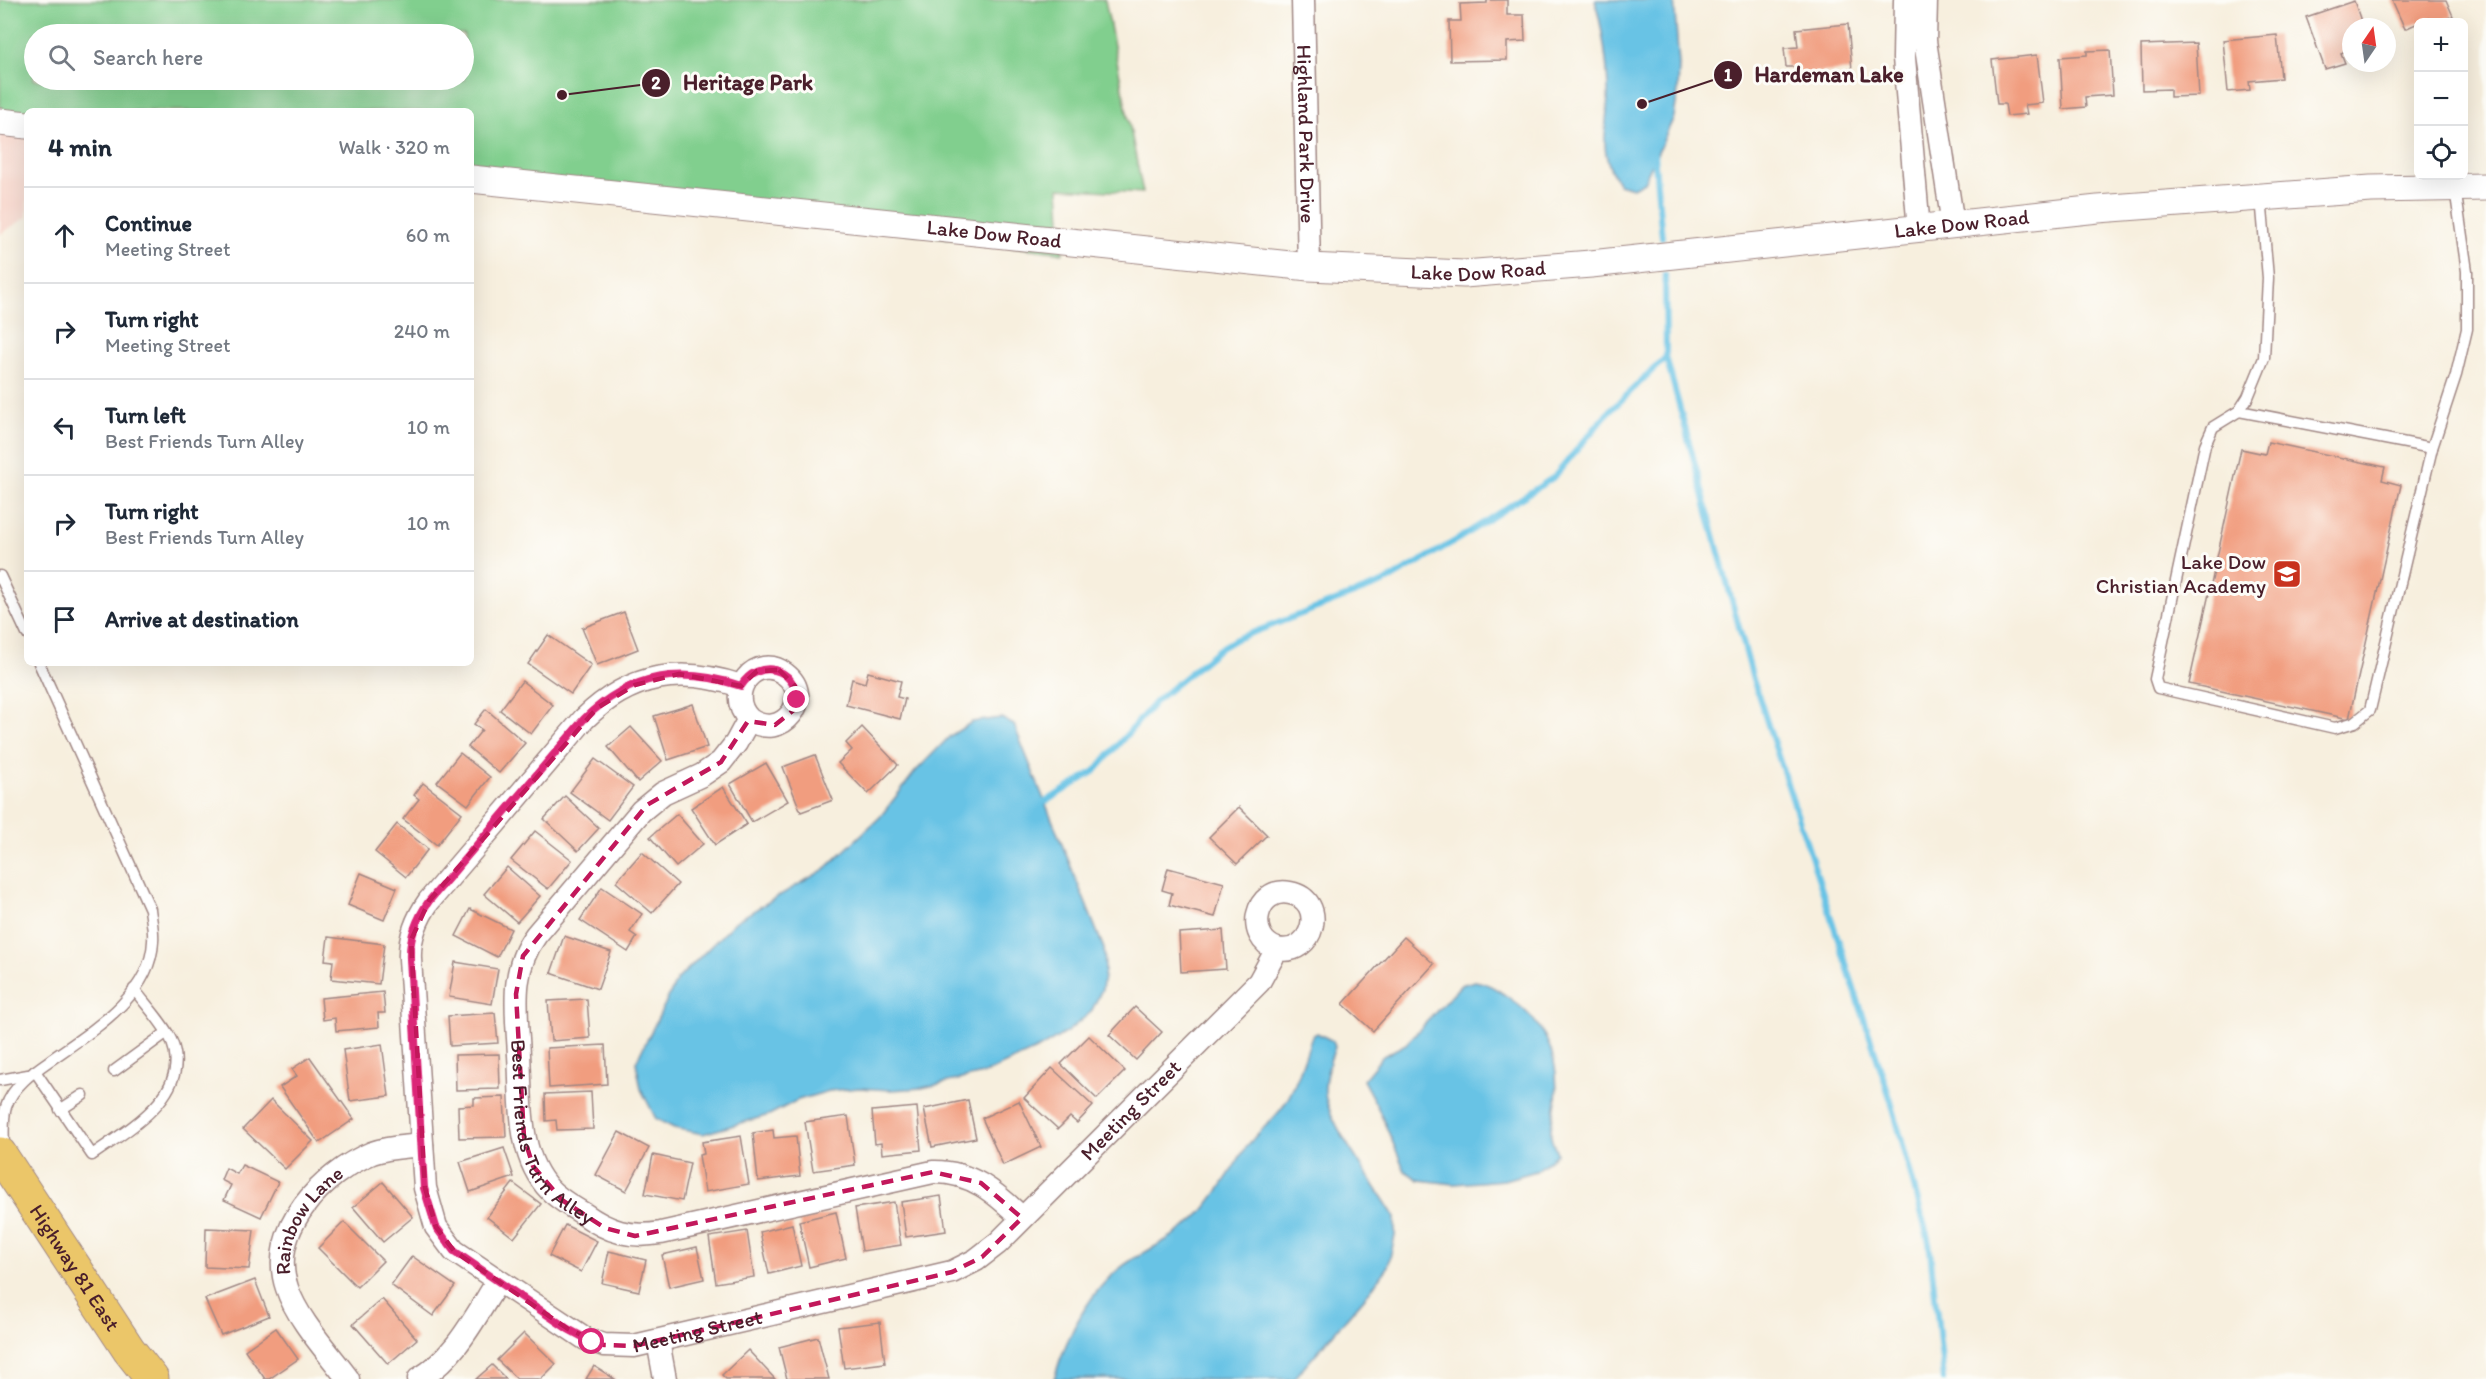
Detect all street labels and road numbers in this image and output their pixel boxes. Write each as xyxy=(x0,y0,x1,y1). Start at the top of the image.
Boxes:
street label: Highland Park Drive xyxy=(1292,44,1321,224)
street label: Lake Dow Road xyxy=(1893,203,2031,243)
street label: Lake Dow Road xyxy=(925,214,1063,253)
street label: Lake Dow Road xyxy=(1410,255,1547,286)
street label: Best Friends Turn Alley xyxy=(506,1039,600,1230)
street label: Meeting Street xyxy=(1075,1054,1186,1165)
street label: Rainbow Lane xyxy=(270,1160,348,1276)
street label: Highway 81 East xyxy=(24,1199,126,1335)
street label: Meeting Street xyxy=(630,1304,764,1358)

